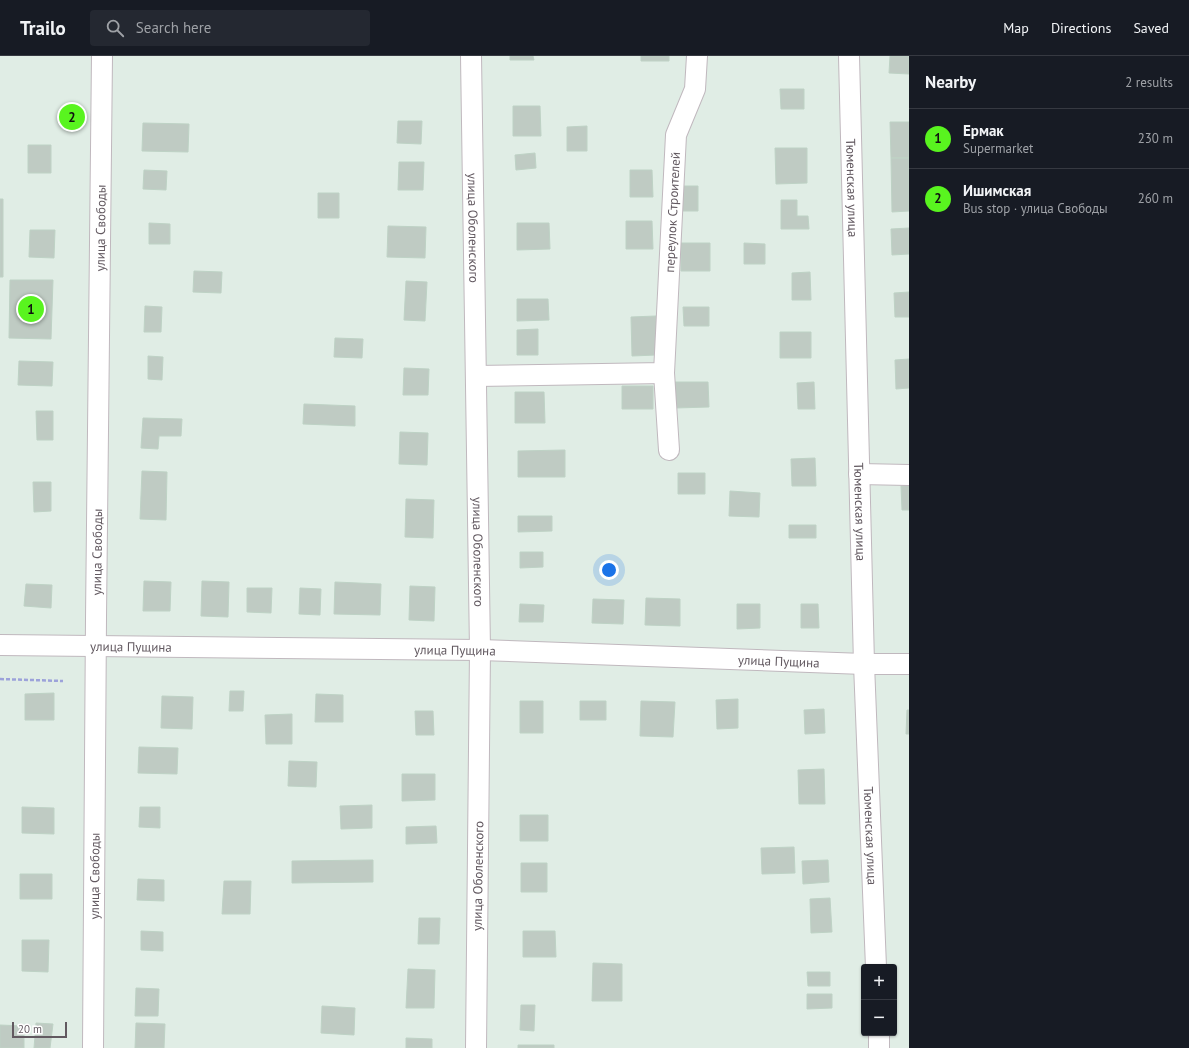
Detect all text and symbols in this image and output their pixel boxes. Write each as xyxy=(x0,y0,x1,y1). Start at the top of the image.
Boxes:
search box xyxy=(90,10,370,46)
text: Trailo xyxy=(20,16,66,40)
icon: search xyxy=(104,17,126,39)
text: Search here xyxy=(136,18,211,37)
text: Map xyxy=(1003,19,1029,37)
text: Directions xyxy=(1051,19,1111,37)
text: Saved xyxy=(1133,19,1169,37)
text: Nearby xyxy=(925,71,976,93)
text: 2 results xyxy=(1125,74,1173,91)
pin: 2 xyxy=(59,102,85,132)
text: Ермак xyxy=(963,121,1004,140)
text: 1 xyxy=(934,130,942,147)
text: 230 m xyxy=(1138,130,1173,147)
street label: Тюменская улица xyxy=(843,138,862,237)
text: Supermarket xyxy=(963,140,1033,157)
street label: переулок Строителей xyxy=(661,152,684,273)
street label: улица Оболенского xyxy=(464,173,483,283)
text: Ишимская xyxy=(963,181,1031,200)
street label: улица Свободы xyxy=(91,184,109,272)
text: 2 xyxy=(934,190,942,207)
text: 260 m xyxy=(1138,190,1173,207)
text: Bus stop · улица Свободы xyxy=(963,200,1108,217)
pin: 1 xyxy=(18,294,44,324)
street label: Тюменская улица xyxy=(851,462,870,561)
street label: улица Оболенского xyxy=(469,497,488,607)
street label: улица Свободы xyxy=(88,508,106,596)
your location xyxy=(599,560,619,580)
street label: улица Пущина xyxy=(90,637,172,655)
street label: улица Пущина xyxy=(414,641,496,659)
street label: улица Пущина xyxy=(738,651,820,671)
street label: Тюменская улица xyxy=(860,786,881,885)
street label: улица Оболенского xyxy=(469,821,487,931)
street label: улица Свободы xyxy=(85,832,103,920)
map controls xyxy=(861,964,897,1036)
button: + xyxy=(861,964,897,1000)
button: − xyxy=(861,1000,897,1036)
scale bar xyxy=(12,1020,67,1039)
text: 20 m xyxy=(18,1022,42,1036)

